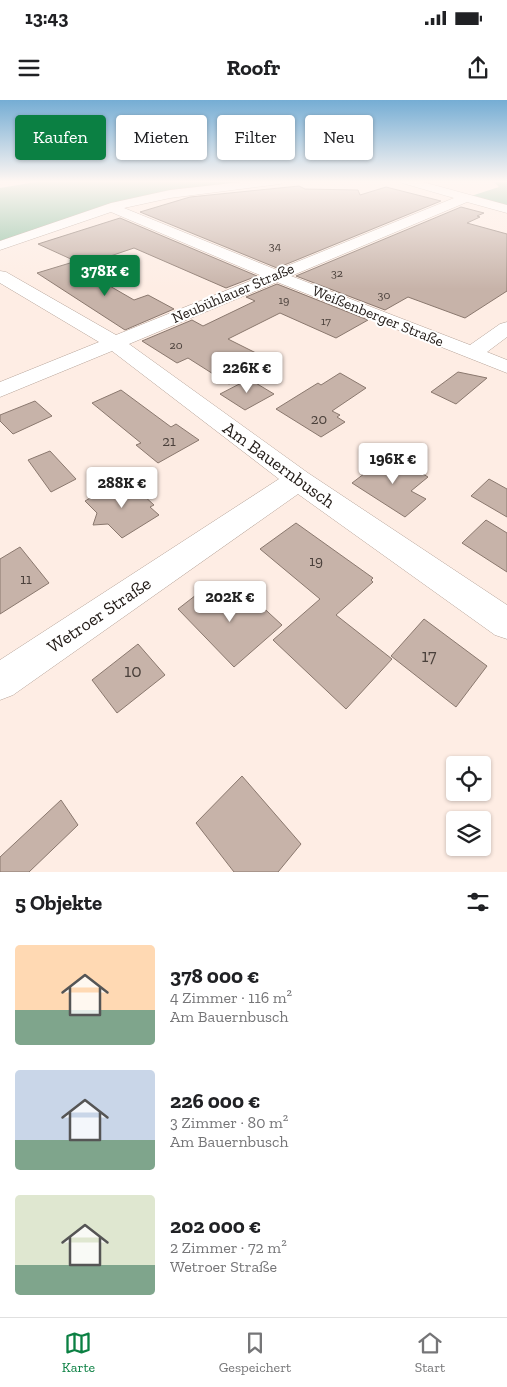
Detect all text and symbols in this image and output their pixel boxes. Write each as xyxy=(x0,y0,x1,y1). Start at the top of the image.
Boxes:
text: 13:43 xyxy=(25,6,68,29)
icon: menu xyxy=(15,54,43,82)
text: Roofr xyxy=(226,54,281,81)
icon: share xyxy=(464,54,492,82)
chip: Kaufen xyxy=(15,115,106,160)
chip: Mieten xyxy=(116,115,207,160)
chip: Filter xyxy=(217,115,295,160)
chip: Neu xyxy=(305,115,373,160)
house number: 34 xyxy=(269,239,282,253)
pin: 378K € xyxy=(64,254,146,297)
street label: Neubühlauer Straße xyxy=(169,259,297,327)
text: 378K € xyxy=(81,261,129,280)
house number: 32 xyxy=(331,266,343,280)
street label: Weißenberger Straße xyxy=(310,281,446,351)
house number: 30 xyxy=(378,288,390,302)
house number: 19 xyxy=(279,293,290,307)
house number: 17 xyxy=(321,314,331,328)
house number: 20 xyxy=(169,338,183,352)
pin: 226K € xyxy=(206,352,288,394)
text: 226K € xyxy=(222,358,272,377)
house number: 20 xyxy=(311,410,327,428)
street label: Am Bauernbusch xyxy=(219,417,339,513)
house number: 21 xyxy=(162,432,176,450)
pin: 196K € xyxy=(352,442,434,485)
text: 196K € xyxy=(370,449,416,468)
pin: 288K € xyxy=(81,466,163,509)
text: 288K € xyxy=(97,473,147,492)
house number: 19 xyxy=(309,552,323,570)
house number: 11 xyxy=(20,570,32,588)
street label: Wetroer Straße xyxy=(43,572,155,658)
pin: 202K € xyxy=(189,580,271,623)
text: 202K € xyxy=(205,587,255,606)
house number: 17 xyxy=(421,645,437,667)
house number: 10 xyxy=(124,660,142,682)
map controls xyxy=(446,756,491,856)
button: locate xyxy=(446,756,491,801)
button: layers xyxy=(446,811,491,856)
icon: filters xyxy=(464,888,492,916)
text: 5 Objekte xyxy=(15,890,102,915)
text: 378 000 € xyxy=(170,963,259,988)
icon: home xyxy=(55,965,115,1025)
text: 4 Zimmer · 116 m² xyxy=(170,988,292,1007)
text: Am Bauernbusch xyxy=(170,1007,288,1026)
text: 226 000 € xyxy=(170,1088,260,1113)
icon: home xyxy=(55,1090,115,1150)
text: 3 Zimmer · 80 m² xyxy=(170,1113,288,1132)
text: Am Bauernbusch xyxy=(170,1132,288,1151)
text: 202 000 € xyxy=(170,1213,261,1238)
icon: home xyxy=(55,1215,115,1275)
text: 2 Zimmer · 72 m² xyxy=(170,1238,287,1257)
text: Wetroer Straße xyxy=(170,1257,277,1276)
tab: Karte xyxy=(62,1329,95,1376)
tab: Gespeichert xyxy=(219,1329,291,1376)
tab: Start xyxy=(415,1329,445,1376)

